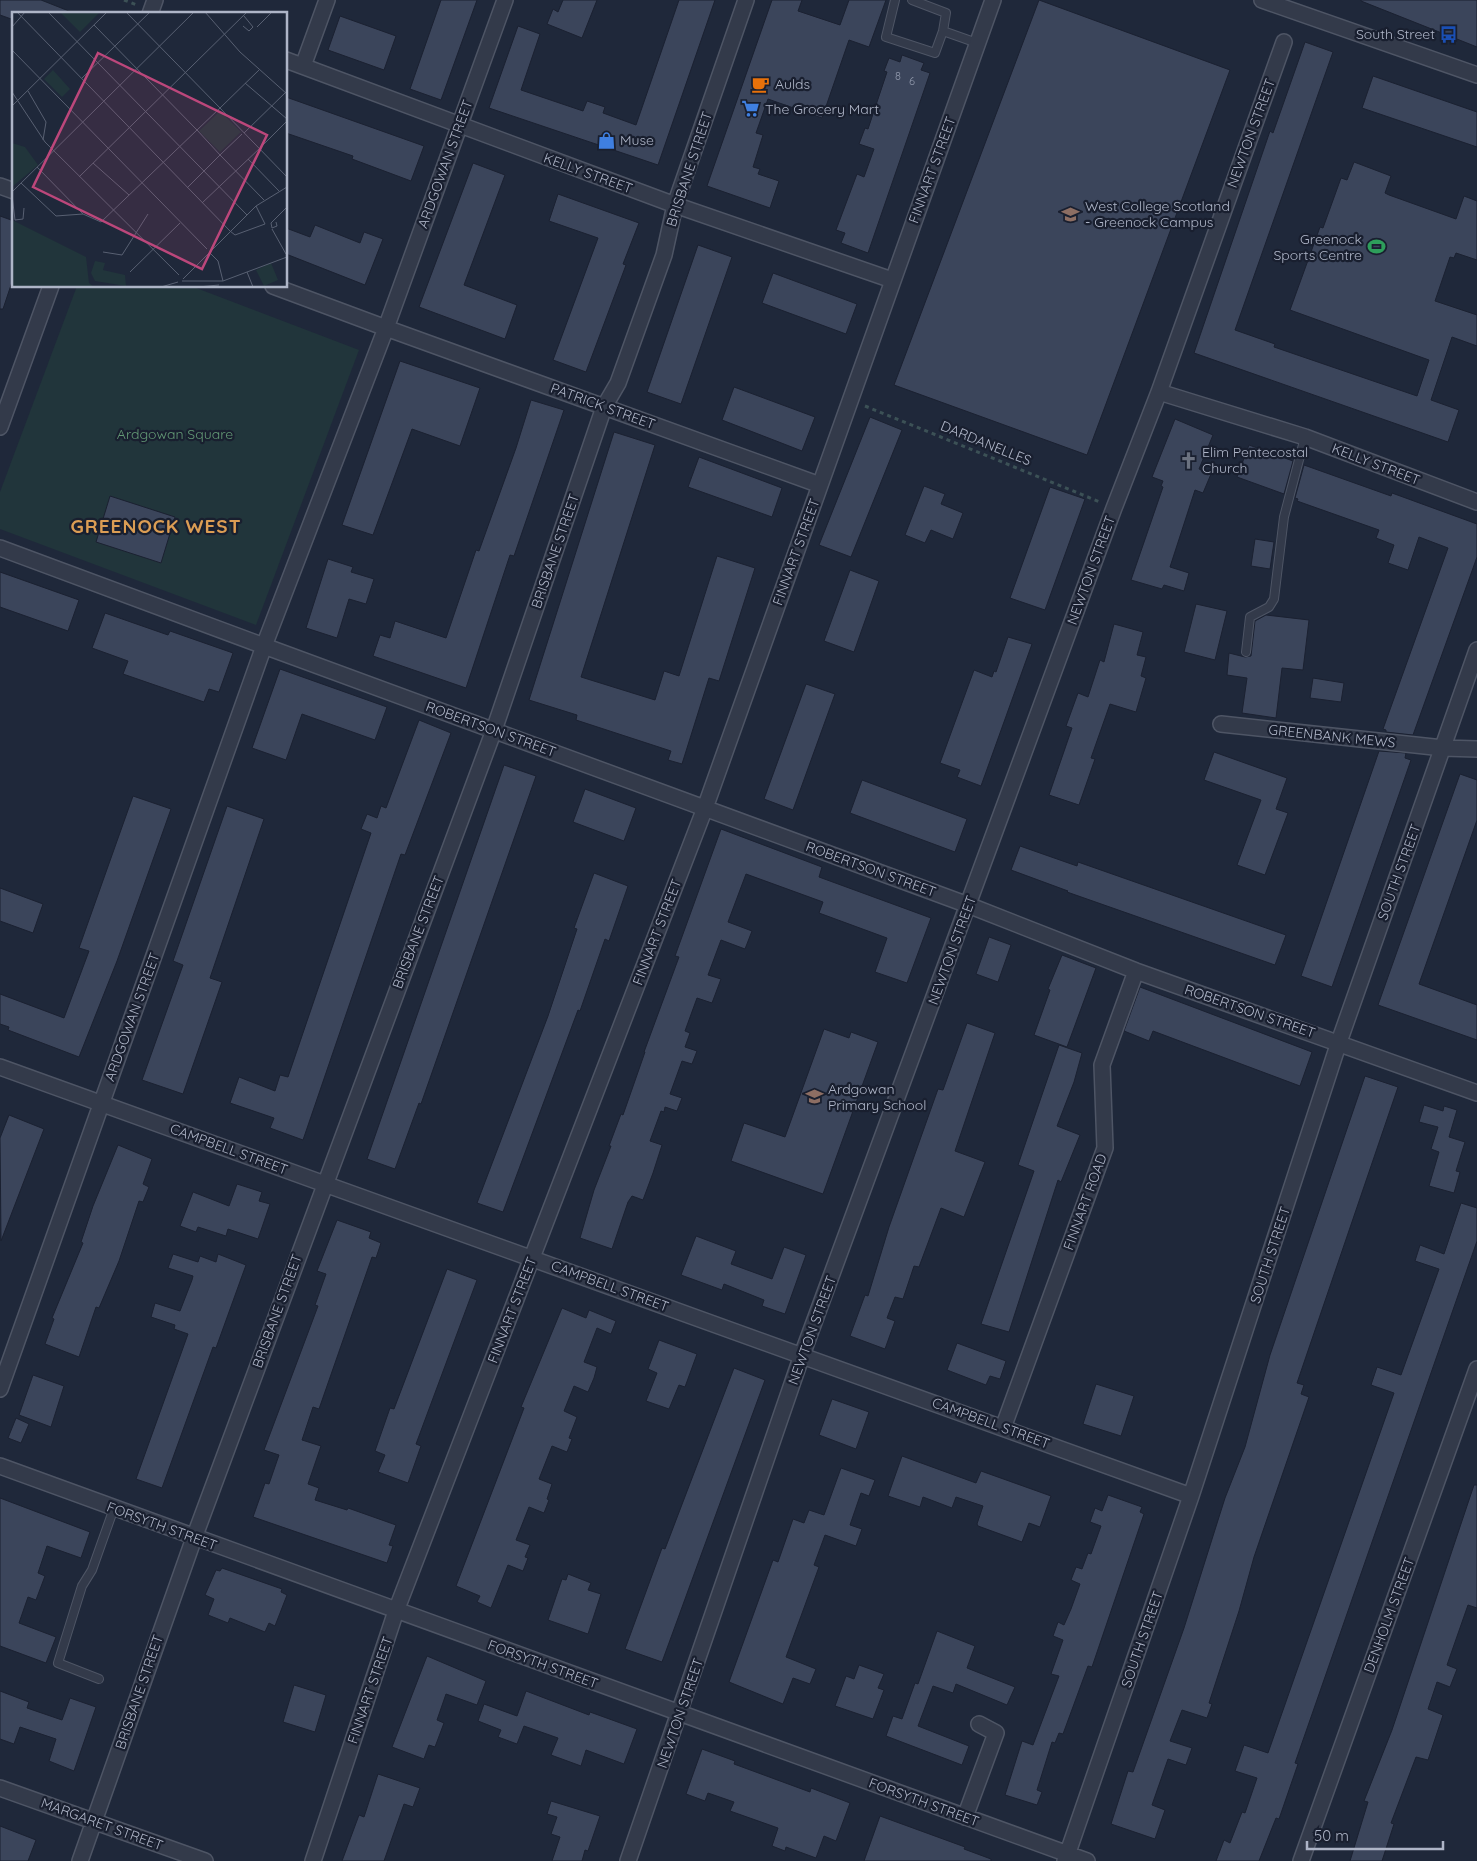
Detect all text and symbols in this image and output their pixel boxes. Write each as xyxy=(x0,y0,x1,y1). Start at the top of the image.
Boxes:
inset map xyxy=(12,12,288,288)
bus stop icon: South Street xyxy=(1439,24,1459,44)
place label: South Street xyxy=(1356,25,1435,43)
house number: 8 xyxy=(895,69,901,83)
cafe icon: Aulds xyxy=(751,74,771,94)
house number: 6 xyxy=(909,74,915,88)
place label: Aulds xyxy=(775,75,810,93)
street label: NEWTON STREET xyxy=(1223,76,1279,190)
street label: ARDGOWAN STREET xyxy=(413,97,477,231)
supermarket icon: The Grocery Mart xyxy=(741,99,761,119)
place label: The Grocery Mart xyxy=(765,100,879,118)
street label: BRISBANE STREET xyxy=(662,109,716,229)
street label: FINNART STREET xyxy=(904,114,960,226)
shop icon: Muse xyxy=(596,130,616,150)
place label: Muse xyxy=(620,131,654,149)
street label: KELLY STREET xyxy=(541,149,635,197)
place label: West College Scotland - Greenock Campus xyxy=(1085,197,1230,231)
school or university icon: West College Scotland - Greenock Campus xyxy=(1061,204,1081,224)
place label: Greenock Sports Centre xyxy=(1274,230,1362,264)
sports icon: Greenock Sports Centre xyxy=(1366,237,1386,257)
street label: PATRICK STREET xyxy=(548,379,658,433)
street label: DARDANELLES xyxy=(938,417,1034,469)
park label: Ardgowan Square xyxy=(117,425,233,443)
street label: KELLY STREET xyxy=(1329,439,1423,489)
place label: Elim Pentecostal Church xyxy=(1202,443,1308,477)
church icon: Elim Pentecostal Church xyxy=(1178,450,1198,470)
street label: BRISBANE STREET xyxy=(527,491,583,611)
street label: FINNART STREET xyxy=(768,496,824,608)
street label: NEWTON STREET xyxy=(1063,513,1119,627)
district label: GREENOCK WEST xyxy=(70,514,242,538)
street label: ROBERTSON STREET xyxy=(423,697,559,761)
street label: GREENBANK MEWS xyxy=(1268,720,1397,752)
street label: SOUTH STREET xyxy=(1373,821,1425,923)
street label: ROBERTSON STREET xyxy=(803,837,939,901)
street label: BRISBANE STREET xyxy=(388,873,448,991)
street label: FINNART STREET xyxy=(628,876,686,988)
street label: NEWTON STREET xyxy=(924,893,980,1007)
street label: ARDGOWAN STREET xyxy=(100,950,164,1084)
street label: ROBERTSON STREET xyxy=(1182,980,1318,1042)
place label: Ardgowan Primary School xyxy=(828,1080,926,1114)
school or university icon: Ardgowan Primary School xyxy=(804,1087,824,1107)
street label: CAMPBELL STREET xyxy=(168,1119,290,1179)
street label: FINNART ROAD xyxy=(1059,1151,1111,1253)
street label: SOUTH STREET xyxy=(1246,1204,1294,1306)
street label: BRISBANE STREET xyxy=(248,1252,306,1370)
street label: FINNART STREET xyxy=(483,1254,541,1366)
street label: CAMPBELL STREET xyxy=(549,1256,671,1316)
street label: NEWTON STREET xyxy=(784,1273,840,1387)
street label: CAMPBELL STREET xyxy=(930,1393,1052,1453)
street label: FORSYTH STREET xyxy=(104,1498,220,1554)
street label: DENHOLM STREET xyxy=(1360,1555,1418,1675)
street label: SOUTH STREET xyxy=(1117,1588,1167,1690)
street label: BRISBANE STREET xyxy=(111,1632,167,1752)
street label: FINNART STREET xyxy=(343,1634,397,1746)
street label: FORSYTH STREET xyxy=(485,1636,601,1692)
street label: NEWTON STREET xyxy=(653,1656,707,1770)
street label: FORSYTH STREET xyxy=(866,1774,982,1830)
street label: MARGARET STREET xyxy=(39,1794,165,1854)
scale bar xyxy=(1307,1818,1443,1850)
text: 50 m xyxy=(1314,1826,1349,1845)

